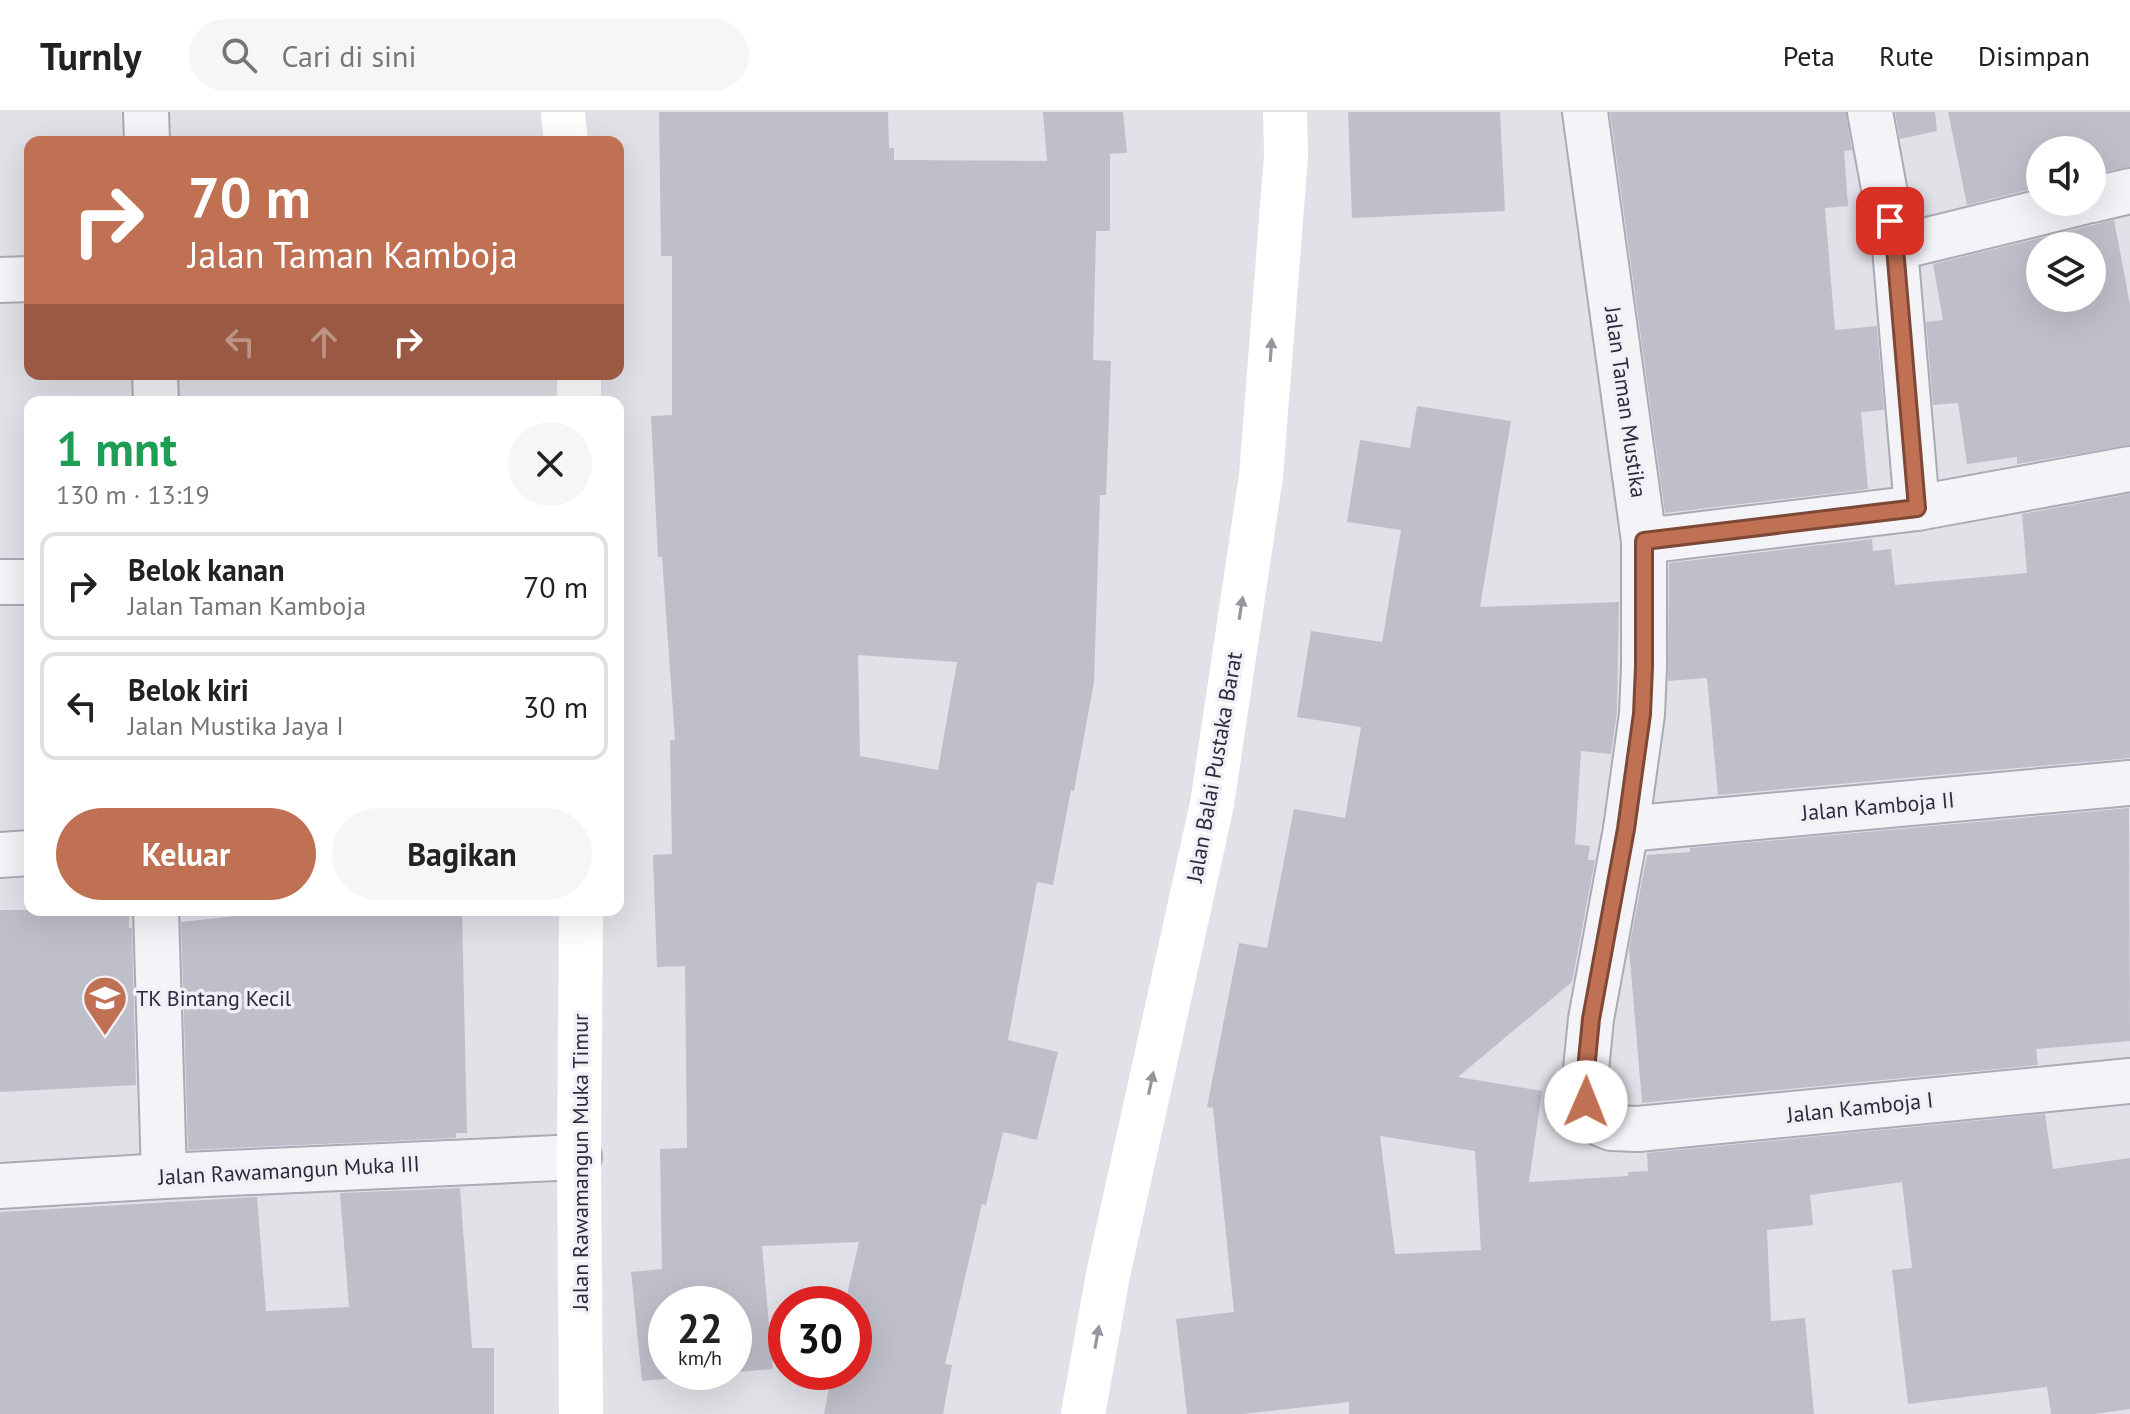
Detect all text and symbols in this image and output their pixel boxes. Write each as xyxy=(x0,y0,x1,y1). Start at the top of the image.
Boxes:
search box xyxy=(189,19,749,91)
text: Turnly xyxy=(40,31,141,80)
icon: search xyxy=(217,33,261,77)
text: Cari di sini xyxy=(281,36,417,75)
text: Peta xyxy=(1783,37,1835,74)
text: Rute xyxy=(1879,37,1934,74)
text: Disimpan xyxy=(1978,37,2090,74)
map controls xyxy=(2026,136,2106,312)
button: sound xyxy=(2026,136,2106,216)
text: 70 m xyxy=(188,161,311,233)
icon: right xyxy=(56,168,160,272)
pin xyxy=(1856,187,1924,255)
icon: arrive xyxy=(1868,199,1912,243)
text: Jalan Taman Kamboja xyxy=(188,231,518,278)
button: layers xyxy=(2026,232,2106,312)
street label: Jalan Taman Mustika xyxy=(1599,304,1653,499)
icon: left xyxy=(218,320,262,364)
icon: ahead xyxy=(302,320,346,364)
icon: right xyxy=(386,320,430,364)
one-way arrow xyxy=(1265,337,1278,362)
text: 1 mnt xyxy=(56,417,177,479)
button: close xyxy=(508,422,592,506)
text: 130 m · 13:19 xyxy=(56,478,210,511)
text: Belok kanan xyxy=(128,550,285,589)
icon: right xyxy=(60,564,104,608)
text: 70 m xyxy=(523,567,588,606)
text: Jalan Taman Kamboja xyxy=(128,589,366,622)
one-way arrow xyxy=(1235,595,1248,620)
street label: Jalan Balai Pustaka Barat xyxy=(1180,649,1248,885)
text: Belok kiri xyxy=(128,670,249,709)
icon: left xyxy=(60,684,104,728)
text: 30 m xyxy=(523,687,588,726)
text: Jalan Mustika Jaya I xyxy=(128,709,344,742)
street label: Jalan Kamboja II xyxy=(1799,785,1956,827)
button: Keluar xyxy=(56,808,316,900)
button: Bagikan xyxy=(332,808,592,900)
school or university icon: TK Bintang Kecil xyxy=(81,974,129,1037)
place label: TK Bintang Kecil xyxy=(136,984,292,1012)
street label: Jalan Rawamangun Muka Timur xyxy=(566,1013,594,1312)
position arrow xyxy=(1544,1060,1628,1144)
one-way arrow xyxy=(1145,1070,1158,1095)
street label: Jalan Kamboja I xyxy=(1785,1085,1934,1129)
street label: Jalan Rawamangun Muka III xyxy=(157,1149,420,1191)
speed limit sign: 30 xyxy=(768,1286,872,1390)
text: 22 xyxy=(677,1302,723,1354)
one-way arrow xyxy=(1091,1325,1103,1350)
text: km/h xyxy=(678,1345,722,1371)

